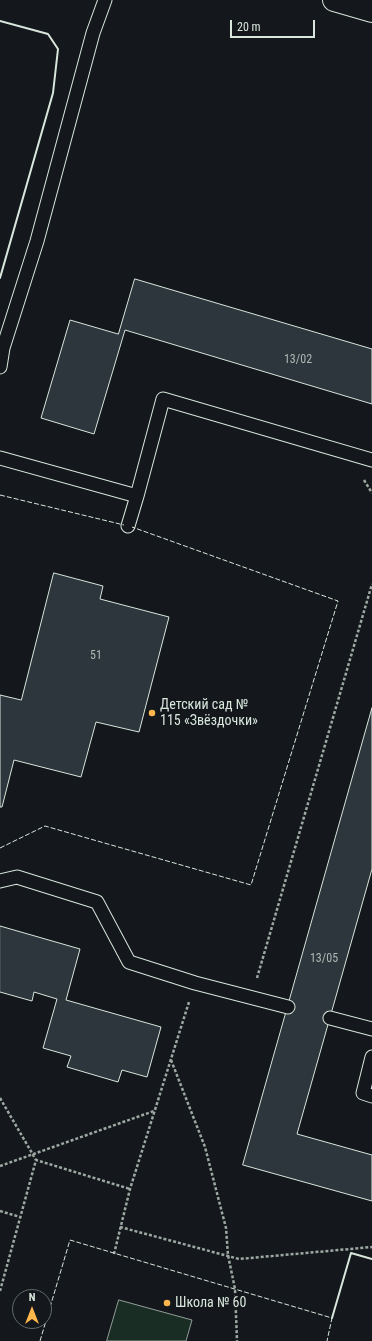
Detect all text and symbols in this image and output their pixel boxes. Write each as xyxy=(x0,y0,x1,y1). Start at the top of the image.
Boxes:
scale bar xyxy=(232,12,317,38)
text: 20 m xyxy=(237,20,261,34)
house number: 13/02 xyxy=(284,353,312,367)
house number: 51 xyxy=(90,649,102,663)
place label: Детский сад № 115 «Звёздочки» xyxy=(160,697,258,730)
marker: Детский сад № 115 «Звёздочки» xyxy=(147,708,157,718)
house number: 13/05 xyxy=(310,952,338,966)
north arrow xyxy=(12,1289,52,1329)
text: N xyxy=(29,1291,35,1304)
place label: Школа № 60 xyxy=(175,1295,246,1311)
marker: Школа № 60 xyxy=(162,1298,172,1308)

